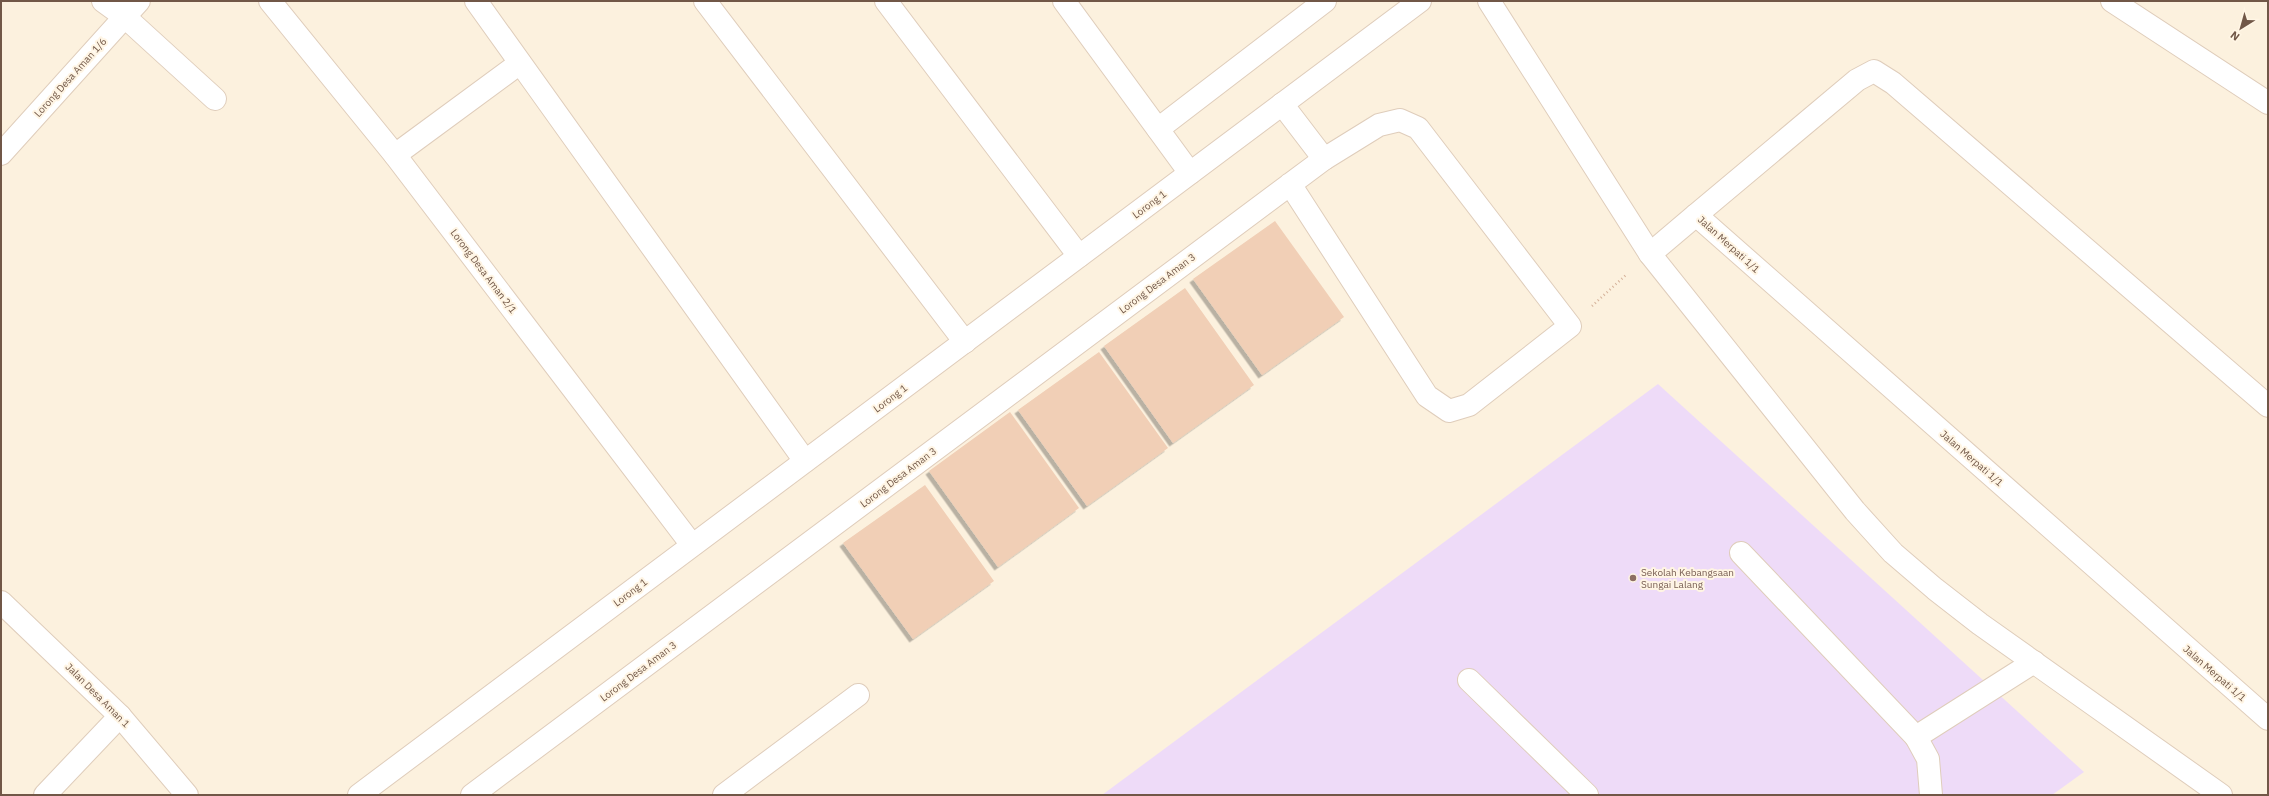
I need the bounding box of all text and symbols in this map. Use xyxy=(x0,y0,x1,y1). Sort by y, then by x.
north arrow xyxy=(2221,8,2261,48)
text: N xyxy=(2228,28,2242,44)
street label: Lorong Desa Aman 1/6 xyxy=(31,35,109,120)
street label: Lorong 1 xyxy=(1130,187,1169,221)
street label: Jalan Merpati 1/1 xyxy=(1695,213,1762,276)
street label: Lorong Desa Aman 2/1 xyxy=(448,227,520,316)
street label: Lorong Desa Aman 3 xyxy=(1117,250,1198,316)
street label: Lorong 1 xyxy=(871,381,910,415)
street label: Jalan Merpati 1/1 xyxy=(1938,428,2006,489)
street label: Lorong Desa Aman 3 xyxy=(858,444,939,510)
place label: Sekolah Kebangsaan Sungai Lalang xyxy=(1641,566,1734,591)
marker: Sekolah Kebangsaan Sungai Lalang xyxy=(1628,573,1638,583)
street label: Lorong 1 xyxy=(611,575,650,609)
street label: Lorong Desa Aman 3 xyxy=(598,638,679,704)
street label: Jalan Merpati 1/1 xyxy=(2181,643,2249,704)
street label: Jalan Desa Aman 1 xyxy=(63,660,133,730)

